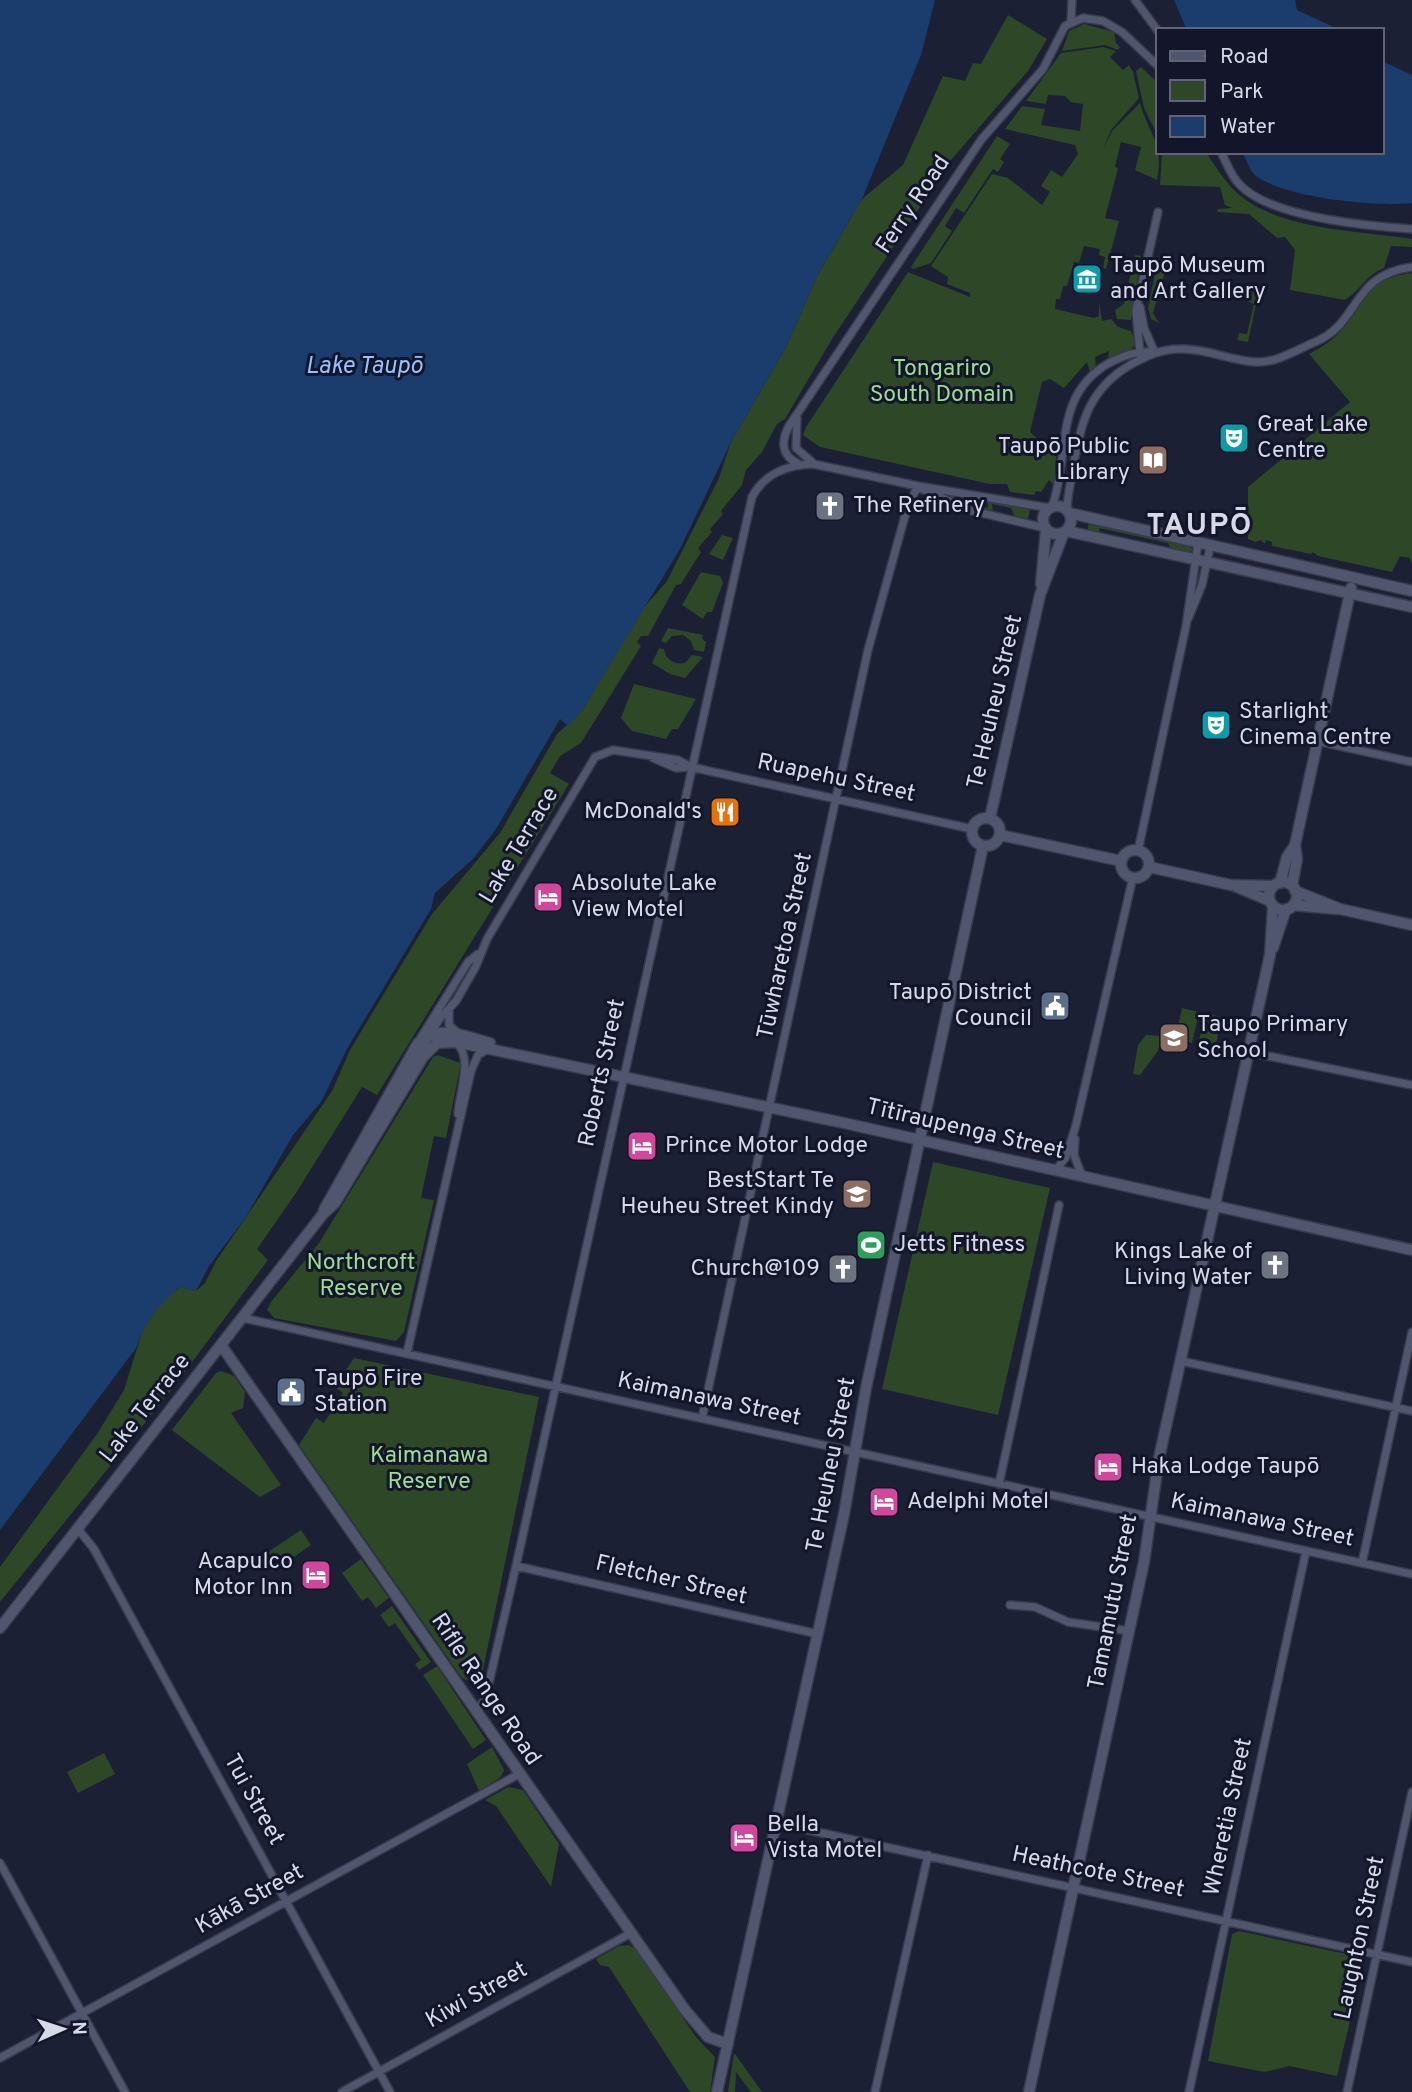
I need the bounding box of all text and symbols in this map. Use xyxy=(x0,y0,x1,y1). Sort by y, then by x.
legend xyxy=(1156,28,1384,154)
text: Road xyxy=(1220,44,1269,71)
text: Park xyxy=(1220,79,1263,106)
text: Water xyxy=(1220,114,1275,141)
street label: Ferry Road xyxy=(871,150,957,260)
place label: Taupō Museum and Art Gallery xyxy=(1110,252,1266,307)
museum icon: Taupō Museum and Art Gallery xyxy=(1070,262,1104,296)
water label: Lake Taupō xyxy=(305,352,423,382)
park label: Tongariro South Domain xyxy=(870,355,1014,410)
place label: Great Lake Centre xyxy=(1257,411,1368,466)
theatre icon: Great Lake Centre xyxy=(1217,421,1251,455)
place label: Taupō Public Library xyxy=(998,433,1130,488)
library icon: Taupō Public Library xyxy=(1136,443,1170,477)
church icon: The Refinery xyxy=(813,489,847,523)
place label: The Refinery xyxy=(853,492,985,521)
district label: TAUPŌ xyxy=(1146,506,1254,545)
street label: Te Heuheu Street xyxy=(962,612,1030,792)
place label: Starlight Cinema Centre xyxy=(1239,698,1391,753)
theatre icon: Starlight Cinema Centre xyxy=(1199,708,1233,742)
street label: Ruapehu Street xyxy=(754,748,918,810)
street label: Lake Terrace xyxy=(474,782,566,910)
restaurant icon: McDonald's xyxy=(708,795,742,829)
place label: McDonald's xyxy=(584,798,702,827)
street label: Tūwharetoa Street xyxy=(752,850,820,1042)
place label: Absolute Lake View Motel xyxy=(571,870,717,925)
hotel icon: Absolute Lake View Motel xyxy=(531,880,565,914)
place label: Taupō District Council xyxy=(889,979,1032,1034)
public building icon: Taupō District Council xyxy=(1038,989,1072,1023)
street label: Roberts Street xyxy=(573,996,633,1150)
place label: Taupo Primary School xyxy=(1197,1011,1348,1066)
school or university icon: Taupo Primary School xyxy=(1157,1021,1191,1055)
street label: Tītīraupenga Street xyxy=(863,1093,1067,1167)
hotel icon: Prince Motor Lodge xyxy=(625,1129,659,1163)
place label: Prince Motor Lodge xyxy=(665,1132,868,1161)
place label: BestStart Te Heuheu Street Kindy xyxy=(620,1167,834,1222)
school or university icon: BestStart Te Heuheu Street Kindy xyxy=(840,1177,874,1211)
sports icon: Jetts Fitness xyxy=(854,1228,888,1262)
place label: Jetts Fitness xyxy=(894,1231,1025,1260)
place label: Kings Lake of Living Water xyxy=(1114,1238,1252,1293)
church icon: Kings Lake of Living Water xyxy=(1258,1248,1292,1282)
park label: Northcroft Reserve xyxy=(307,1249,415,1304)
church icon: Church@109 xyxy=(826,1252,860,1286)
place label: Church@109 xyxy=(691,1255,820,1284)
street label: Lake Terrace xyxy=(94,1348,198,1470)
place label: Taupō Fire Station xyxy=(314,1365,422,1420)
street label: Kaimanawa Street xyxy=(615,1366,803,1434)
public building icon: Taupō Fire Station xyxy=(274,1375,308,1409)
street label: Te Heuheu Street xyxy=(801,1375,863,1555)
park label: Kaimanawa Reserve xyxy=(370,1442,488,1497)
hotel icon: Haka Lodge Taupō xyxy=(1091,1450,1125,1484)
place label: Haka Lodge Taupō xyxy=(1131,1453,1320,1482)
hotel icon: Adelphi Motel xyxy=(867,1485,901,1519)
street label: Kaimanawa Street xyxy=(1168,1487,1356,1555)
place label: Adelphi Motel xyxy=(907,1488,1049,1517)
street label: Tamamutu Street xyxy=(1083,1512,1145,1692)
place label: Acapulco Motor Inn xyxy=(194,1548,293,1603)
street label: Fletcher Street xyxy=(592,1549,750,1613)
hotel icon: Acapulco Motor Inn xyxy=(299,1558,333,1592)
street label: Rifle Range Road xyxy=(423,1608,547,1772)
street label: Wheretia Street xyxy=(1198,1735,1260,1899)
street label: Tui Street xyxy=(216,1749,290,1851)
place label: Bella Vista Motel xyxy=(767,1811,882,1866)
hotel icon: Bella Vista Motel xyxy=(727,1821,761,1855)
street label: Heathcote Street xyxy=(1009,1841,1187,1905)
street label: Laughton Street xyxy=(1330,1854,1392,2022)
street label: Kākā Street xyxy=(191,1858,309,1942)
street label: Kiwi Street xyxy=(421,1956,533,2036)
north arrow xyxy=(28,1994,98,2064)
text: N xyxy=(66,2021,90,2036)

